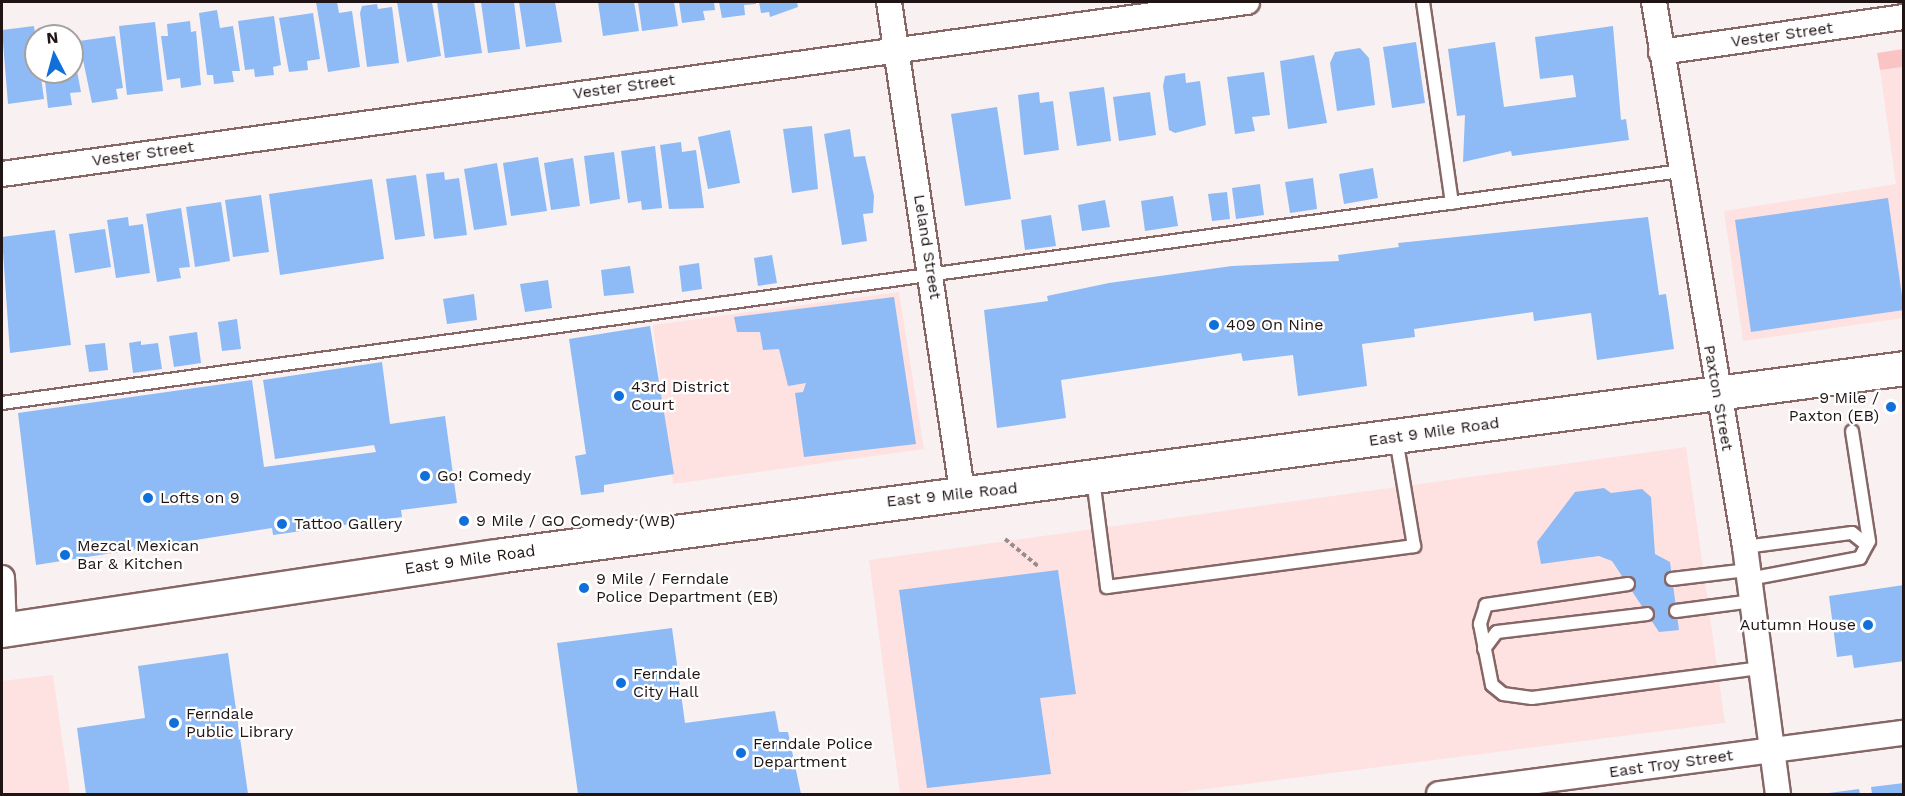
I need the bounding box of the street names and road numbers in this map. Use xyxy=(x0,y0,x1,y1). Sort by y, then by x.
street label: Vester Street xyxy=(1729,18,1835,52)
street label: Vester Street xyxy=(571,70,677,104)
street label: Vester Street xyxy=(90,137,196,171)
street label: Leland Street xyxy=(909,193,945,301)
street label: Paxton Street xyxy=(1699,344,1737,452)
street label: East 9 Mile Road xyxy=(1367,413,1501,451)
street label: East 9 Mile Road xyxy=(885,479,1019,511)
street label: East 9 Mile Road xyxy=(403,541,537,579)
street label: East Troy Street xyxy=(1607,746,1735,782)

